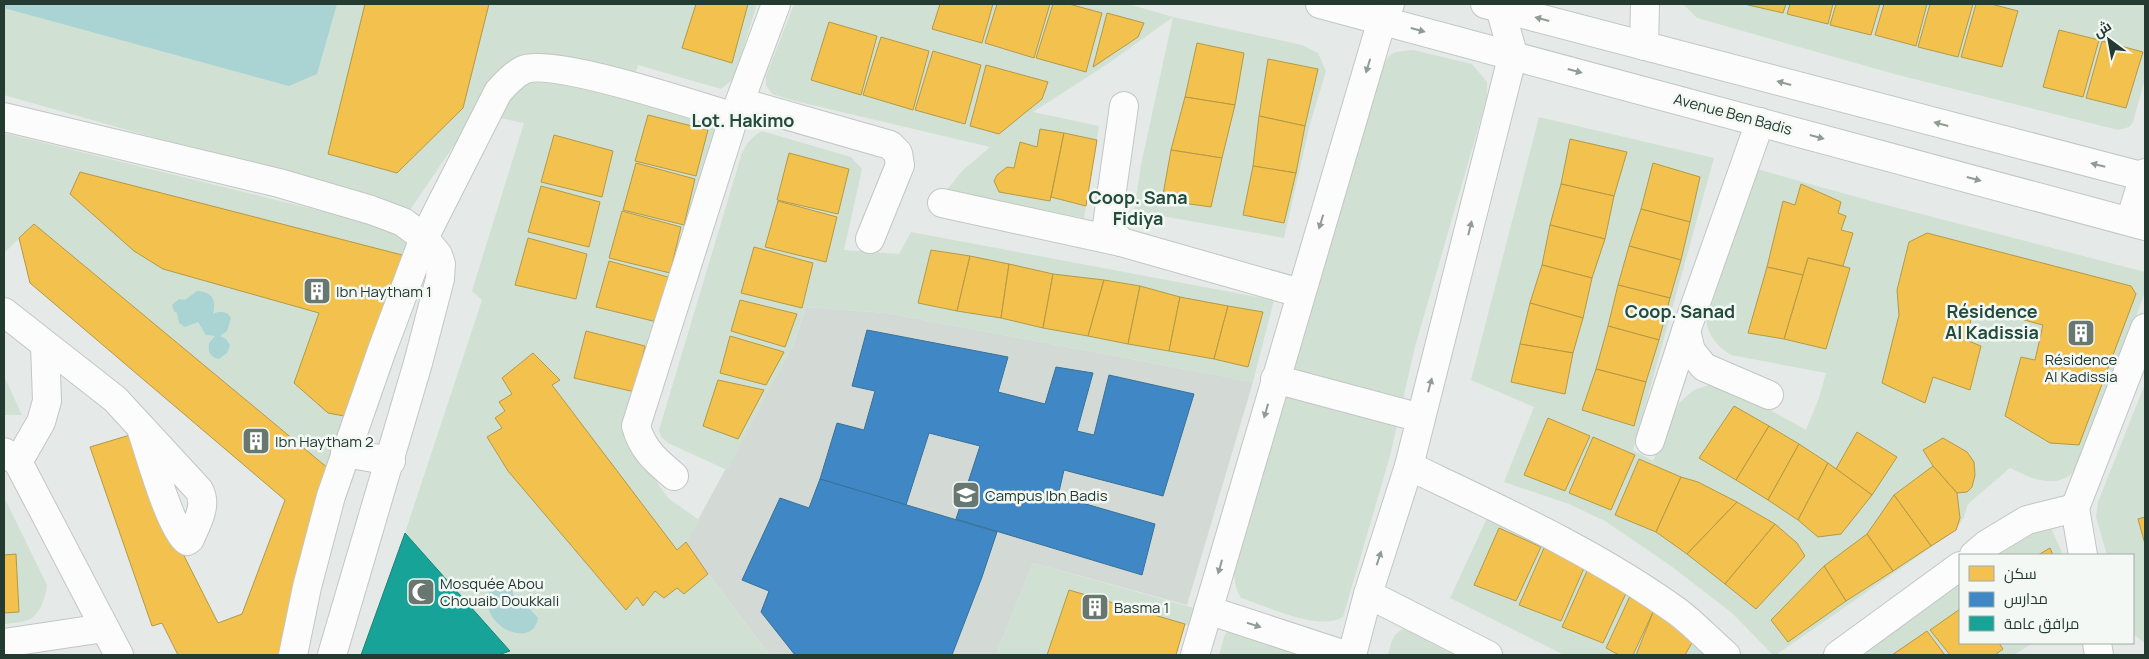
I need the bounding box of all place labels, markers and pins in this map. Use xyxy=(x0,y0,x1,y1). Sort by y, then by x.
building icon: Ibn Haytham 1 xyxy=(302,276,332,306)
place label: Ibn Haytham 1 xyxy=(336,281,432,302)
building icon: Résidence Al Kadissia xyxy=(2066,318,2096,348)
place label: Résidence Al Kadissia xyxy=(2044,349,2118,387)
building icon: Ibn Haytham 2 xyxy=(241,426,271,456)
place label: Ibn Haytham 2 xyxy=(275,431,373,452)
school or university icon: Campus Ibn Badis xyxy=(951,480,981,510)
place label: Campus Ibn Badis xyxy=(985,485,1108,506)
place label: Mosquée Abou Chouaib Doukkali xyxy=(440,573,559,611)
mosque icon: Mosquée Abou Chouaib Doukkali xyxy=(406,577,436,607)
building icon: Basma 1 xyxy=(1080,592,1110,622)
place label: Basma 1 xyxy=(1114,597,1169,618)

